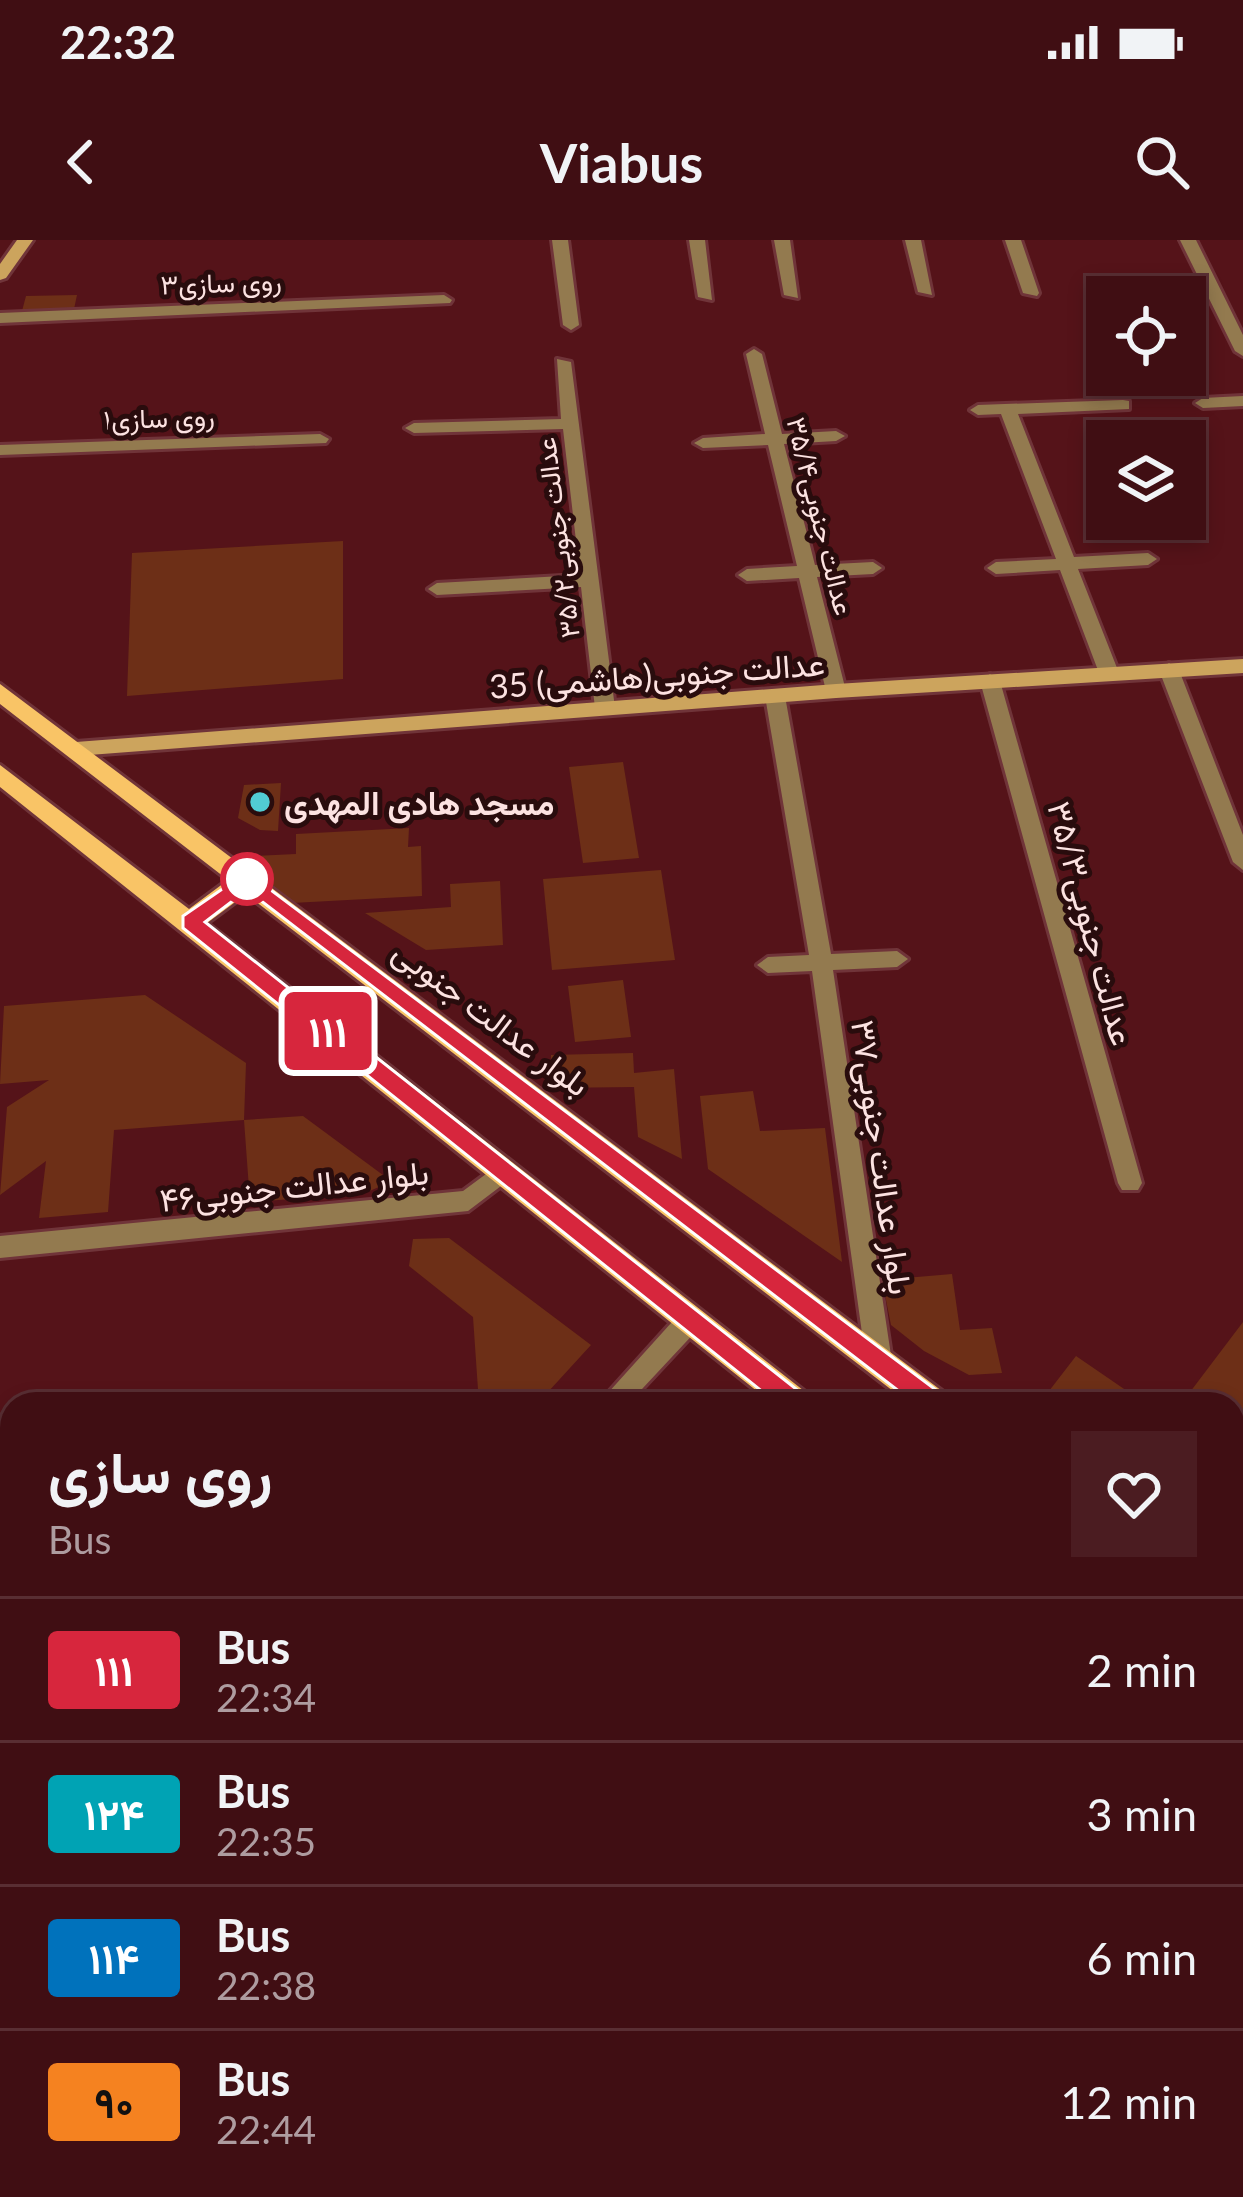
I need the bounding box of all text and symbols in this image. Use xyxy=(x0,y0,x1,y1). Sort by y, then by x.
text: 22:32 xyxy=(60,15,176,69)
icon: back xyxy=(48,129,114,195)
icon: search xyxy=(1129,129,1195,195)
text: Viabus xyxy=(540,130,703,195)
street label: روی سازی۳ xyxy=(160,263,282,303)
map controls xyxy=(1086,276,1206,540)
button: locate xyxy=(1086,276,1206,396)
street label: روی سازی۱ xyxy=(103,399,215,437)
street label: عدالت جنوبی۳۵/۴ xyxy=(778,414,862,619)
button: layers xyxy=(1086,420,1206,540)
street label: عدالت جنوبی۳۵/۲ xyxy=(528,436,588,640)
street label: 35 عدالت جنوبی(هاشمی) xyxy=(488,642,826,708)
place label: مسجد هادی المهدی xyxy=(284,782,554,824)
marker: مسجد هادی المهدی xyxy=(247,789,273,815)
street label: عدالت جنوبی۳۵/۳ xyxy=(1038,797,1144,1050)
unlabelled marker xyxy=(222,854,272,904)
street label: بلوار عدالت جنوبی xyxy=(385,930,598,1105)
line badge: ۱۱۱ xyxy=(259,992,397,1070)
text: ۱۱۱ xyxy=(309,1006,347,1056)
street label: بلوار عدالت جنوبی۳۷ xyxy=(842,1017,922,1297)
street label: بلوار عدالت جنوبی۴۶ xyxy=(157,1151,431,1221)
button: heart xyxy=(1071,1431,1197,1557)
text: روی سازی xyxy=(48,1437,272,1505)
text: Bus xyxy=(48,1516,111,1562)
text: Bus xyxy=(216,1620,290,1674)
text: 2 min xyxy=(1086,1643,1197,1697)
text: ۱۱۱ xyxy=(95,1645,133,1695)
text: 22:34 xyxy=(216,1674,316,1720)
text: Bus xyxy=(216,1764,290,1818)
text: 3 min xyxy=(1086,1787,1197,1841)
text: ۱۲۴ xyxy=(84,1789,144,1839)
text: 22:35 xyxy=(216,1818,316,1864)
text: Bus xyxy=(216,1908,290,1962)
text: 6 min xyxy=(1086,1931,1197,1985)
text: ۱۱۴ xyxy=(89,1933,139,1983)
text: 22:38 xyxy=(216,1962,316,2008)
text: Bus xyxy=(216,2052,290,2106)
text: 12 min xyxy=(1060,2075,1197,2129)
text: ۹۰ xyxy=(94,2077,134,2127)
text: 22:44 xyxy=(216,2106,316,2152)

